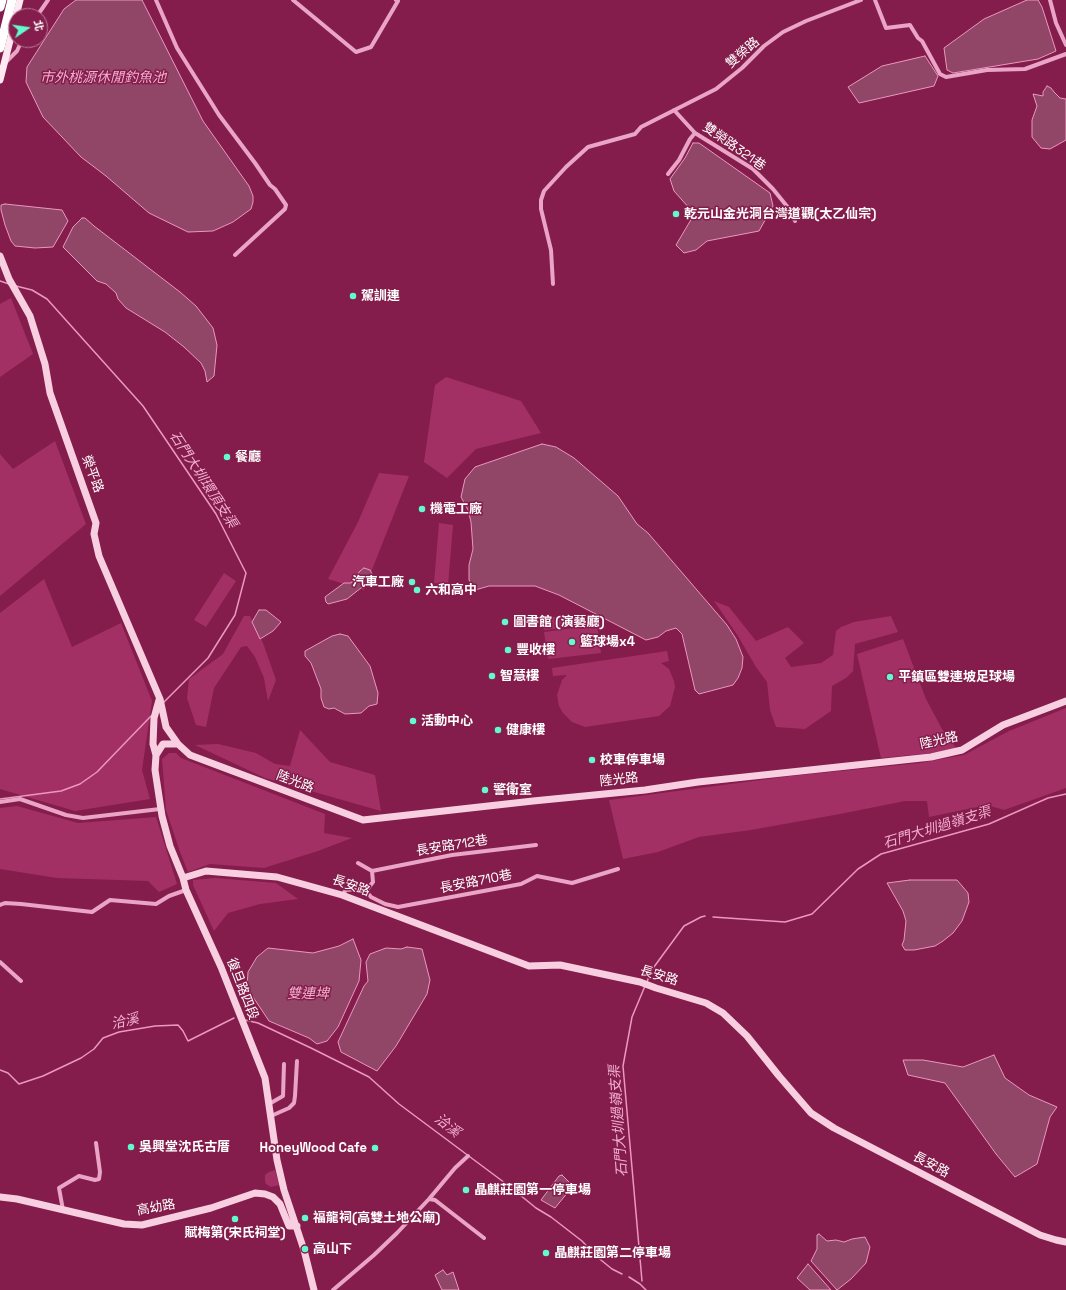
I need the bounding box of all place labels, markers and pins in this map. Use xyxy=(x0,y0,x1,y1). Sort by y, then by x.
place label: 乾元山金光洞台灣道觀(太乙仙宗) xyxy=(684,206,876,222)
marker: 乾元山金光洞台灣道觀(太乙仙宗) xyxy=(671,209,681,219)
place label: 駕訓連 xyxy=(361,288,400,304)
marker: 駕訓連 xyxy=(348,291,358,301)
place label: 餐廳 xyxy=(235,449,261,465)
marker: 餐廳 xyxy=(222,452,232,462)
place label: 機電工廠 xyxy=(430,501,482,517)
marker: 機電工廠 xyxy=(417,504,427,514)
place label: 汽車工廠 xyxy=(352,574,404,590)
marker: 汽車工廠 xyxy=(407,577,417,587)
place label: 六和高中 xyxy=(425,582,477,598)
marker: 六和高中 xyxy=(412,585,422,595)
place label: 圖書館 (演藝廳) xyxy=(513,614,605,630)
marker: 圖書館 (演藝廳) xyxy=(500,617,510,627)
place label: 籃球場x4 xyxy=(580,634,635,650)
marker: 籃球場x4 xyxy=(567,637,577,647)
place label: 豐收樓 xyxy=(516,642,555,658)
marker: 豐收樓 xyxy=(503,645,513,655)
place label: 智慧樓 xyxy=(500,668,539,684)
place label: 平鎮區雙連坡足球場 xyxy=(898,669,1015,685)
marker: 智慧樓 xyxy=(487,671,497,681)
marker: 平鎮區雙連坡足球場 xyxy=(885,672,895,682)
place label: 活動中心 xyxy=(421,713,473,729)
marker: 活動中心 xyxy=(408,716,418,726)
place label: 健康樓 xyxy=(506,722,545,738)
marker: 健康樓 xyxy=(493,725,503,735)
place label: 校車停車場 xyxy=(600,752,665,768)
marker: 校車停車場 xyxy=(587,755,597,765)
place label: 警衛室 xyxy=(493,782,532,798)
marker: 警衛室 xyxy=(480,785,490,795)
place label: 吳興堂沈氏古厝 xyxy=(139,1139,230,1155)
place label: HoneyWood Cafe xyxy=(260,1140,367,1156)
marker: 吳興堂沈氏古厝 xyxy=(126,1142,136,1152)
marker: HoneyWood Cafe xyxy=(370,1143,380,1153)
place label: 晶麒莊園第一停車場 xyxy=(474,1182,591,1198)
marker: 晶麒莊園第一停車場 xyxy=(461,1185,471,1195)
place label: 福龍祠(高雙土地公廟) xyxy=(313,1210,440,1226)
marker: 福龍祠(高雙土地公廟) xyxy=(300,1213,310,1223)
marker: 賦梅第(宋氏祠堂) xyxy=(230,1214,240,1224)
place label: 賦梅第(宋氏祠堂) xyxy=(184,1225,286,1241)
place label: 高山下 xyxy=(313,1241,352,1257)
marker: 高山下 xyxy=(300,1244,310,1254)
place label: 晶麒莊園第二停車場 xyxy=(554,1245,671,1261)
marker: 晶麒莊園第二停車場 xyxy=(541,1248,551,1258)

